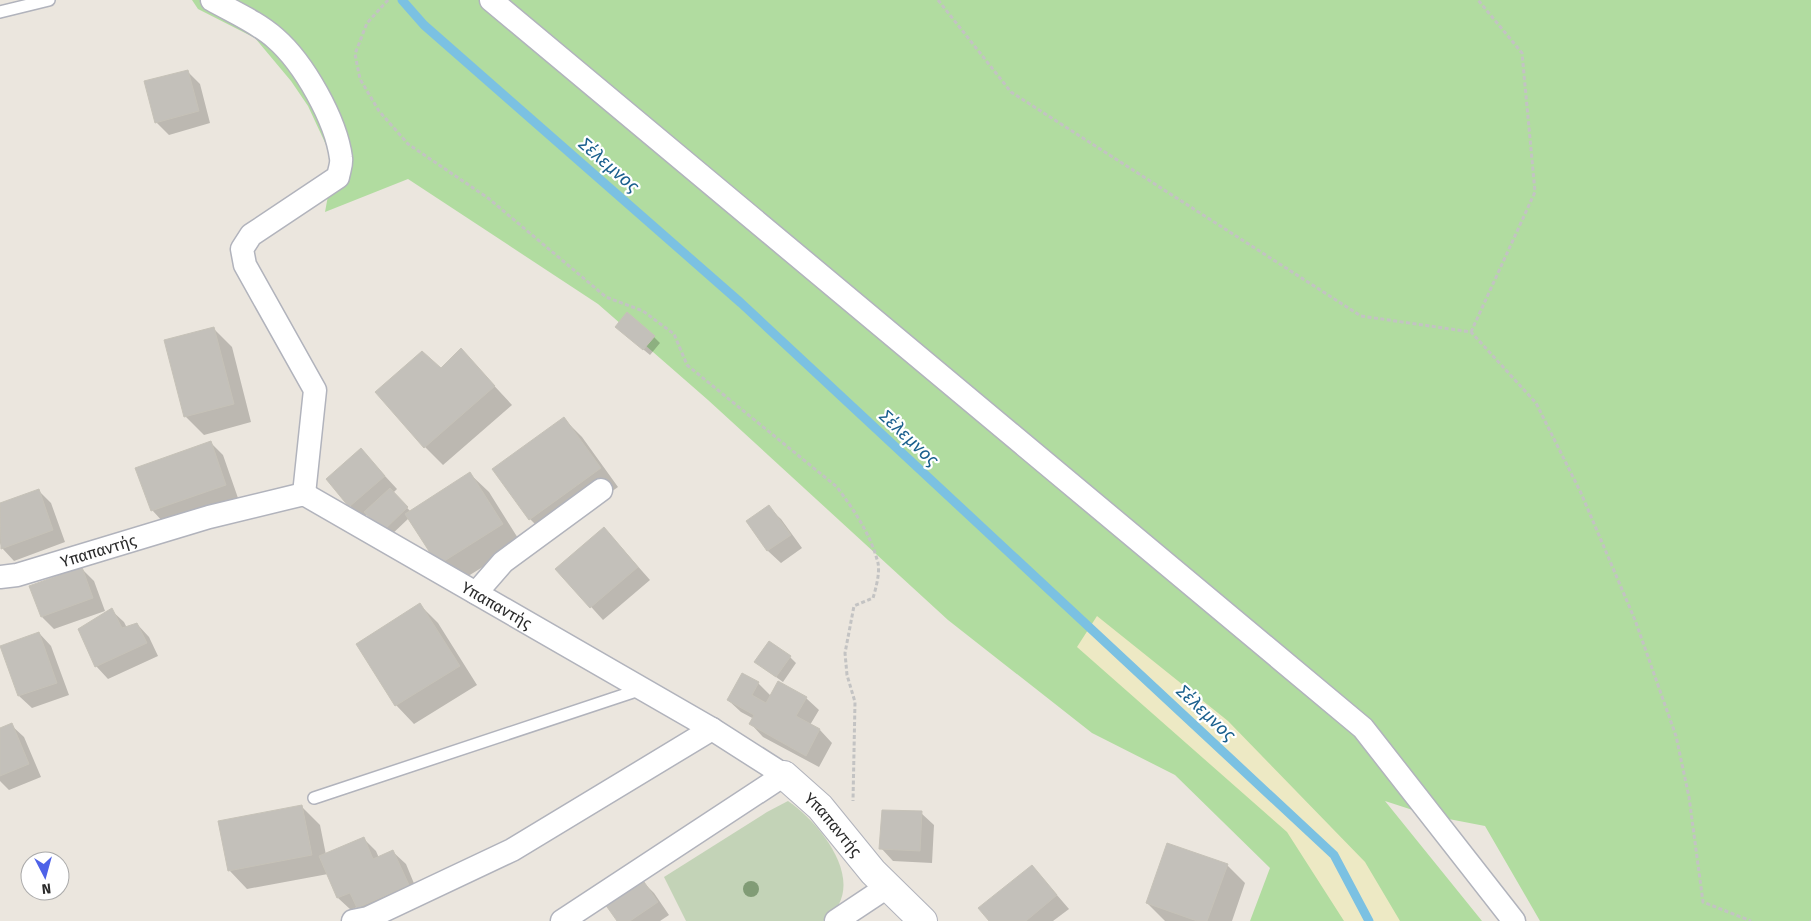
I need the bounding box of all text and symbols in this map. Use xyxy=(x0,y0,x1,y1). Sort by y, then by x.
water label: Σέλεμνος xyxy=(574,133,644,198)
water label: Σέλεμνος xyxy=(875,405,944,471)
street label: Υπαπαντής xyxy=(58,530,139,571)
street label: Υπαπαντής xyxy=(458,577,536,633)
water label: Σέλεμνος xyxy=(1172,680,1241,746)
street label: Υπαπαντής xyxy=(801,788,866,861)
north arrow xyxy=(20,851,70,901)
text: N xyxy=(41,879,52,897)

